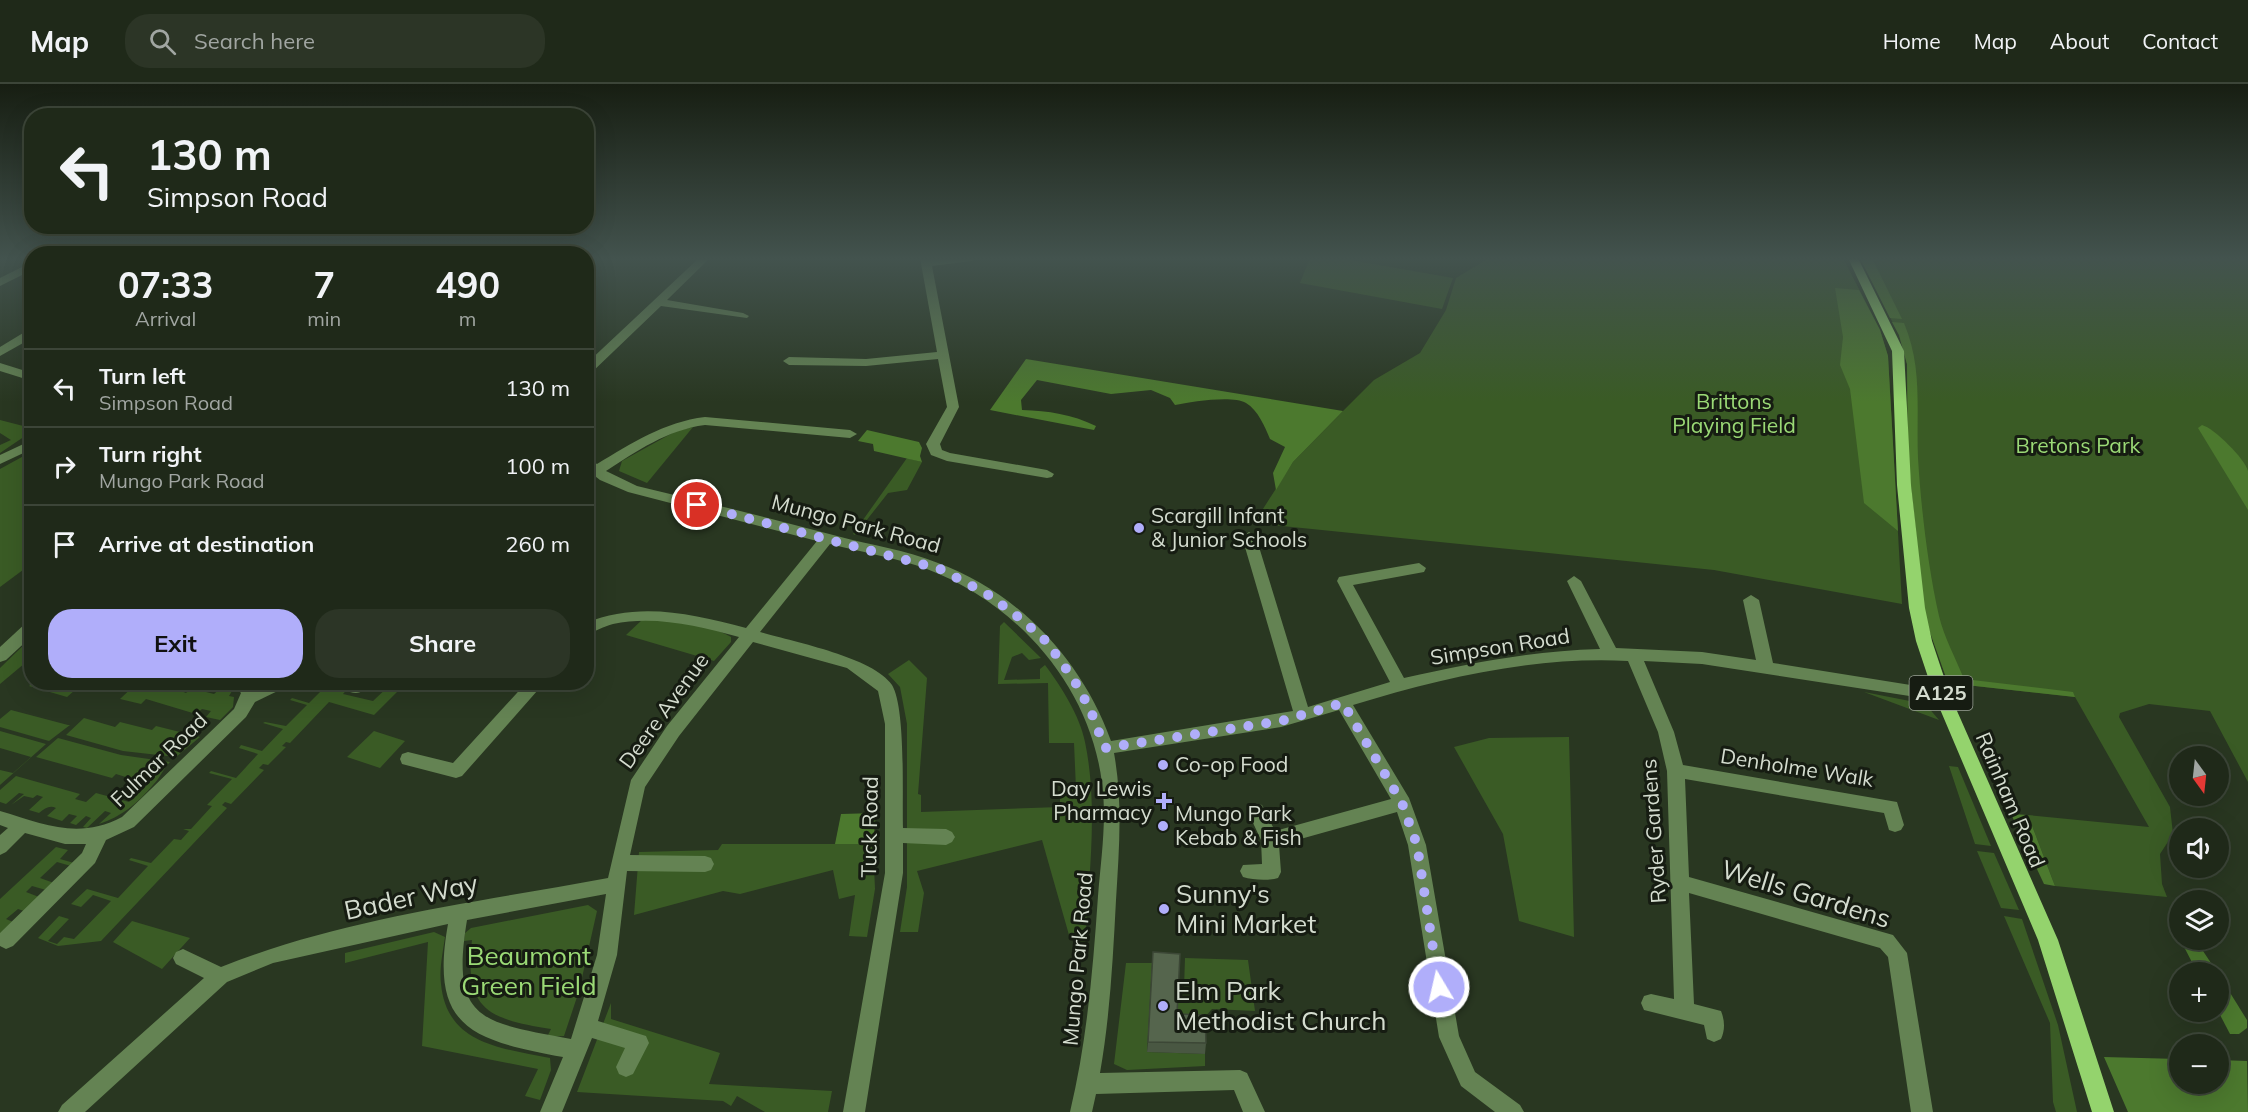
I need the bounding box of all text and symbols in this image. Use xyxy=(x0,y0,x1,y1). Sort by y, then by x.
search box xyxy=(125,14,545,68)
text: Map xyxy=(30,24,89,59)
icon: search xyxy=(146,25,179,58)
text: Search here xyxy=(194,27,315,55)
text: Home xyxy=(1883,28,1941,54)
text: Map xyxy=(1974,28,2017,54)
text: About xyxy=(2050,28,2109,54)
text: Contact xyxy=(2142,28,2218,54)
text: 130 m xyxy=(147,128,272,181)
icon: left xyxy=(48,132,126,210)
text: Simpson Road xyxy=(147,180,328,214)
text: 07:33 xyxy=(118,262,213,307)
text: 7 xyxy=(313,262,335,307)
text: 490 xyxy=(435,262,500,307)
text: Arrival xyxy=(135,306,196,331)
text: min xyxy=(307,306,341,331)
text: m xyxy=(459,306,476,331)
text: Turn left xyxy=(99,362,186,390)
icon: left xyxy=(48,372,81,405)
text: 130 m xyxy=(505,374,570,402)
park label: Brittons Playing Field xyxy=(1672,388,1796,438)
text: Simpson Road xyxy=(99,390,233,415)
park label: Bretons Park xyxy=(2016,432,2141,458)
text: Turn right xyxy=(99,440,202,468)
icon: right xyxy=(48,450,81,483)
text: 100 m xyxy=(505,452,570,480)
text: Mungo Park Road xyxy=(99,468,264,493)
pin xyxy=(671,479,722,530)
icon: arrive xyxy=(680,488,713,521)
street label: Mungo Park Road xyxy=(769,488,944,558)
place label: Scargill Infant & Junior Schools xyxy=(1151,502,1307,552)
marker: Scargill Infant & Junior Schools xyxy=(1132,521,1146,535)
icon: arrive xyxy=(48,528,81,561)
text: Arrive at destination xyxy=(99,530,314,558)
text: 260 m xyxy=(505,530,570,558)
button: Exit xyxy=(48,609,303,678)
button: Share xyxy=(315,609,570,678)
street label: Simpson Road xyxy=(1428,622,1571,670)
street label: Deere Avenue xyxy=(613,648,714,773)
road number: A125 xyxy=(1910,676,1972,710)
street label: Fulmar Road xyxy=(105,707,212,812)
street label: Rainham Road xyxy=(1971,728,2051,871)
street label: Denholme Walk xyxy=(1719,742,1876,792)
north arrow xyxy=(2169,746,2229,806)
map controls xyxy=(2169,746,2229,1094)
place label: Co-op Food xyxy=(1175,751,1288,777)
marker: Co-op Food xyxy=(1156,758,1170,772)
street label: Ryder Gardens xyxy=(1635,758,1671,904)
place label: Day Lewis Pharmacy xyxy=(1051,775,1152,825)
street label: Tuck Road xyxy=(855,776,883,878)
marker: Day Lewis Pharmacy xyxy=(1157,794,1171,808)
place label: Mungo Park Kebab & Fish xyxy=(1175,800,1302,850)
button: sound xyxy=(2169,818,2229,878)
marker: Mungo Park Kebab & Fish xyxy=(1156,819,1170,833)
street label: Wells Gardens xyxy=(1717,852,1895,935)
street label: Bader Way xyxy=(341,866,481,927)
street label: Mungo Park Road xyxy=(1056,871,1098,1047)
place label: Sunny's Mini Market xyxy=(1176,877,1316,940)
button: layers xyxy=(2169,890,2229,950)
marker: Sunny's Mini Market xyxy=(1157,902,1171,916)
park label: Beaumont Green Field xyxy=(461,939,597,1002)
position arrow xyxy=(1407,955,1471,1019)
button: + xyxy=(2169,962,2229,1022)
place label: Elm Park Methodist Church xyxy=(1175,974,1386,1037)
marker: Elm Park Methodist Church xyxy=(1156,999,1170,1013)
button: − xyxy=(2169,1034,2229,1094)

